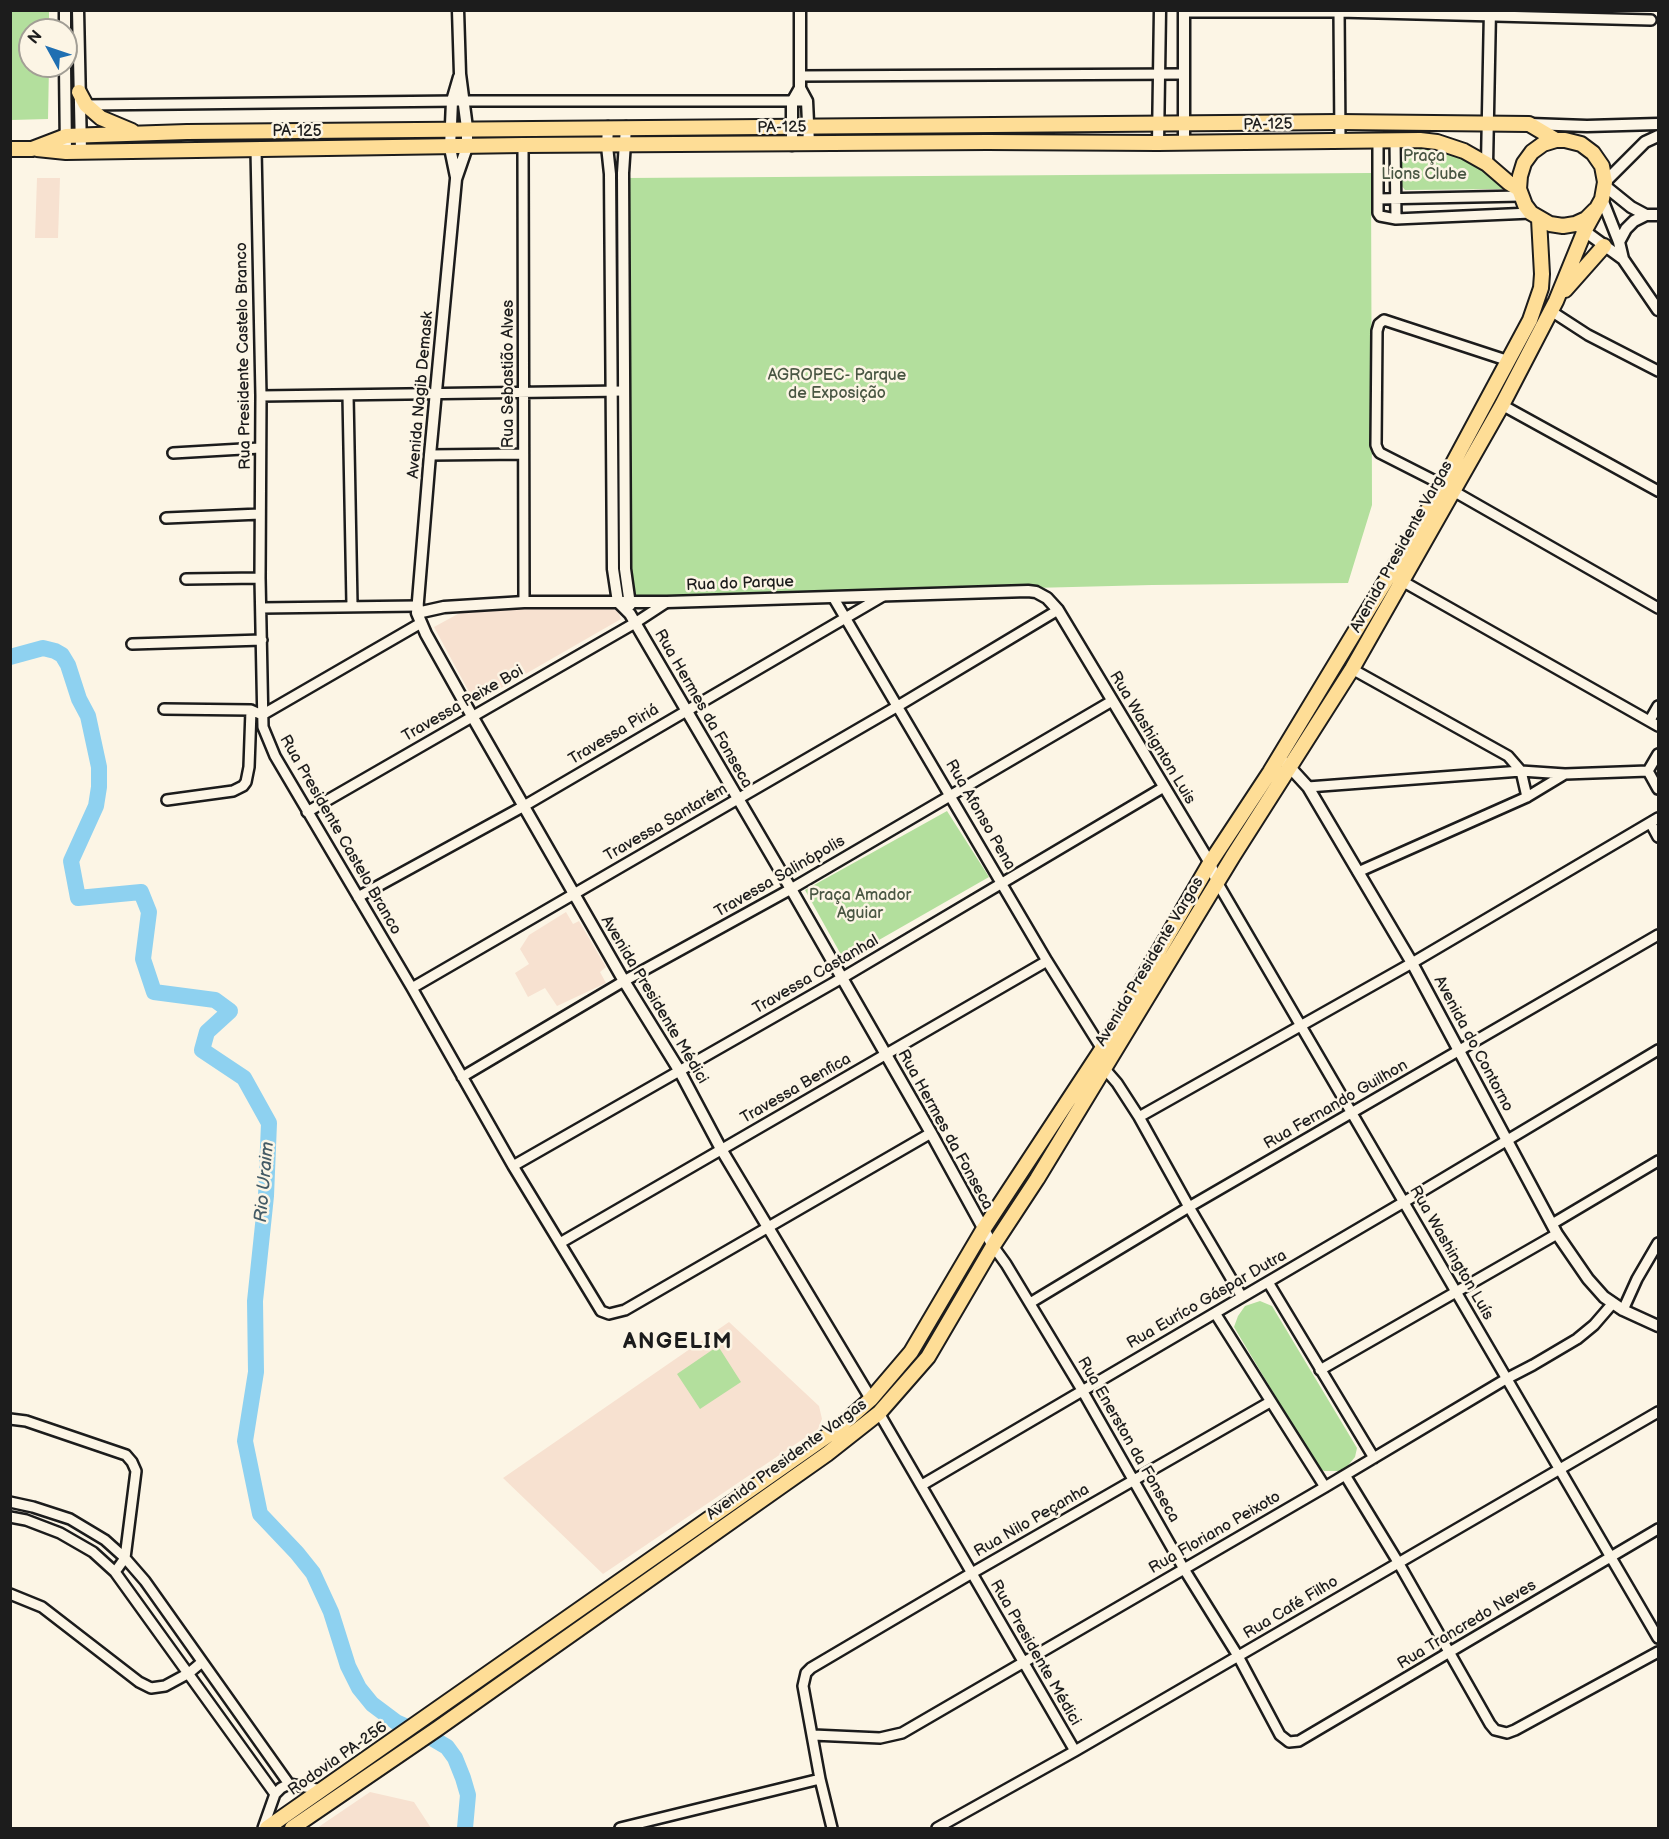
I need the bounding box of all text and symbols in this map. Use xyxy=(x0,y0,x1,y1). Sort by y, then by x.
north arrow xyxy=(18,18,78,78)
text: N xyxy=(24,27,47,48)
street label: PA-125 xyxy=(1243,115,1293,135)
street label: PA-125 xyxy=(757,118,807,138)
street label: PA-125 xyxy=(272,122,322,142)
park label: Praça Lions Clube xyxy=(1381,147,1467,185)
street label: Rua Presidente Castelo Branco xyxy=(232,242,256,470)
street label: Rua Sebastião Alves xyxy=(499,300,519,448)
street label: Avenida Nagib Demask xyxy=(404,310,438,480)
park label: AGROPEC- Parque de Exposição xyxy=(768,366,906,404)
street label: Avenida Presidente Vargas xyxy=(1347,458,1457,636)
street label: Rua do Parque xyxy=(686,573,794,595)
street label: Rua Hermes da Fonseca xyxy=(650,626,756,792)
street label: Travessa Peixe Boi xyxy=(399,661,527,747)
street label: Rua Washignton Luis xyxy=(1105,668,1199,808)
street label: Travessa Piriá xyxy=(565,701,663,769)
street label: Rua Presidente Castelo Branco xyxy=(275,732,405,938)
street label: Rua Afonso Pena xyxy=(941,756,1019,874)
street label: Travessa Santarém xyxy=(601,780,731,866)
street label: Travessa Salinópolis xyxy=(711,832,849,922)
street label: Avenida Presidente Vargas xyxy=(1092,874,1208,1050)
park label: Praça Amador Aguiar xyxy=(809,886,911,924)
street label: Avenida Presidente Médici xyxy=(596,912,712,1088)
street label: Travessa Castanhal xyxy=(750,931,882,1019)
street label: Avenida do Contorno xyxy=(1429,973,1517,1115)
street label: Rua Hermes da Fonseca xyxy=(893,1047,997,1213)
street label: Travessa Benfica xyxy=(737,1050,855,1128)
street label: Rua Fernando Guilhon xyxy=(1261,1056,1411,1154)
water label: Rio Uraim xyxy=(251,1141,279,1223)
street label: Rua Washington Luís xyxy=(1405,1182,1497,1324)
street label: Rua Euríco Gáspar Dutra xyxy=(1124,1246,1290,1354)
district label: ANGELIM xyxy=(623,1329,733,1355)
street label: Rua Enerston da Fonseca xyxy=(1073,1354,1183,1526)
street label: Avenida Presidente Vargas xyxy=(703,1395,871,1525)
street label: Rua Nilo Peçanha xyxy=(971,1480,1093,1562)
street label: Rua Floriano Peixoto xyxy=(1146,1487,1284,1579)
street label: Rua Café Filho xyxy=(1240,1572,1342,1644)
street label: Rua Trancredo Neves xyxy=(1394,1576,1540,1674)
street label: Rua Presidente Médici xyxy=(985,1577,1085,1729)
street label: Rodovia PA-256 xyxy=(285,1718,391,1800)

